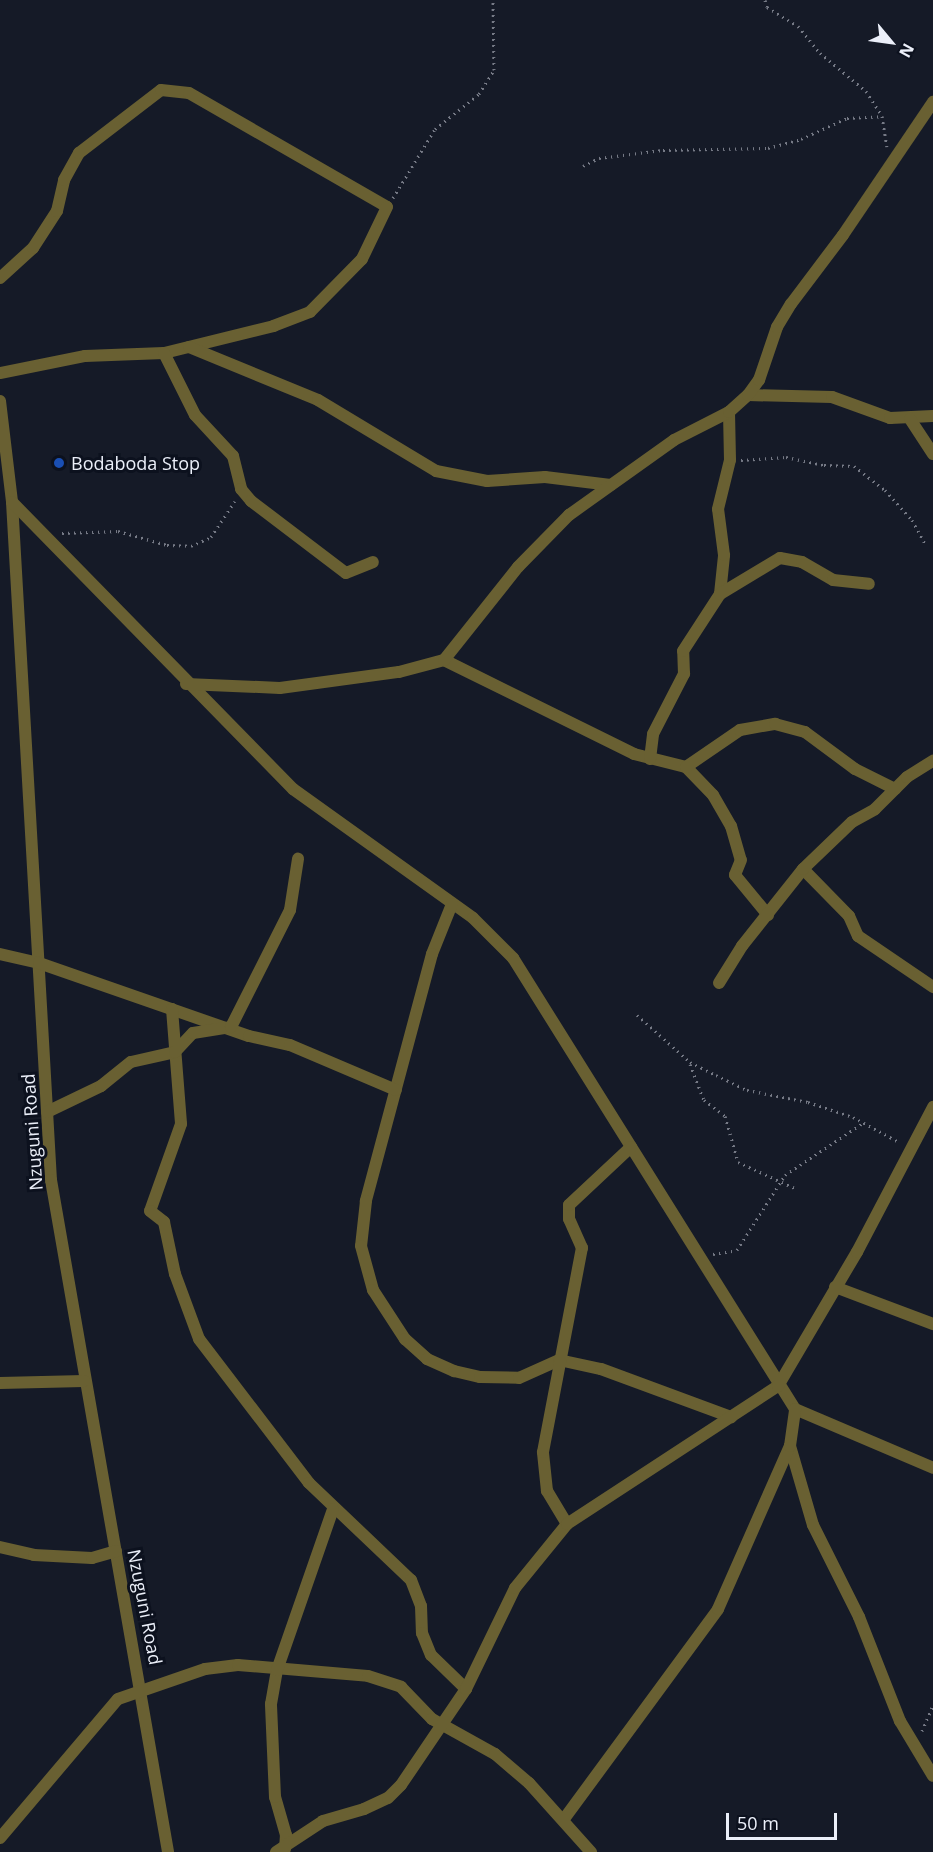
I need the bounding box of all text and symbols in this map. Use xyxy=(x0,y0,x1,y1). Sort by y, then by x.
north arrow xyxy=(861,12,921,72)
text: N xyxy=(894,40,920,62)
place label: Bodaboda Stop xyxy=(71,452,200,474)
marker: Bodaboda Stop xyxy=(52,456,66,470)
street label: Nzuguni Road xyxy=(17,1073,47,1191)
street label: Nzuguni Road xyxy=(123,1547,167,1667)
scale bar xyxy=(729,1801,840,1839)
text: 50 m xyxy=(737,1811,779,1835)

